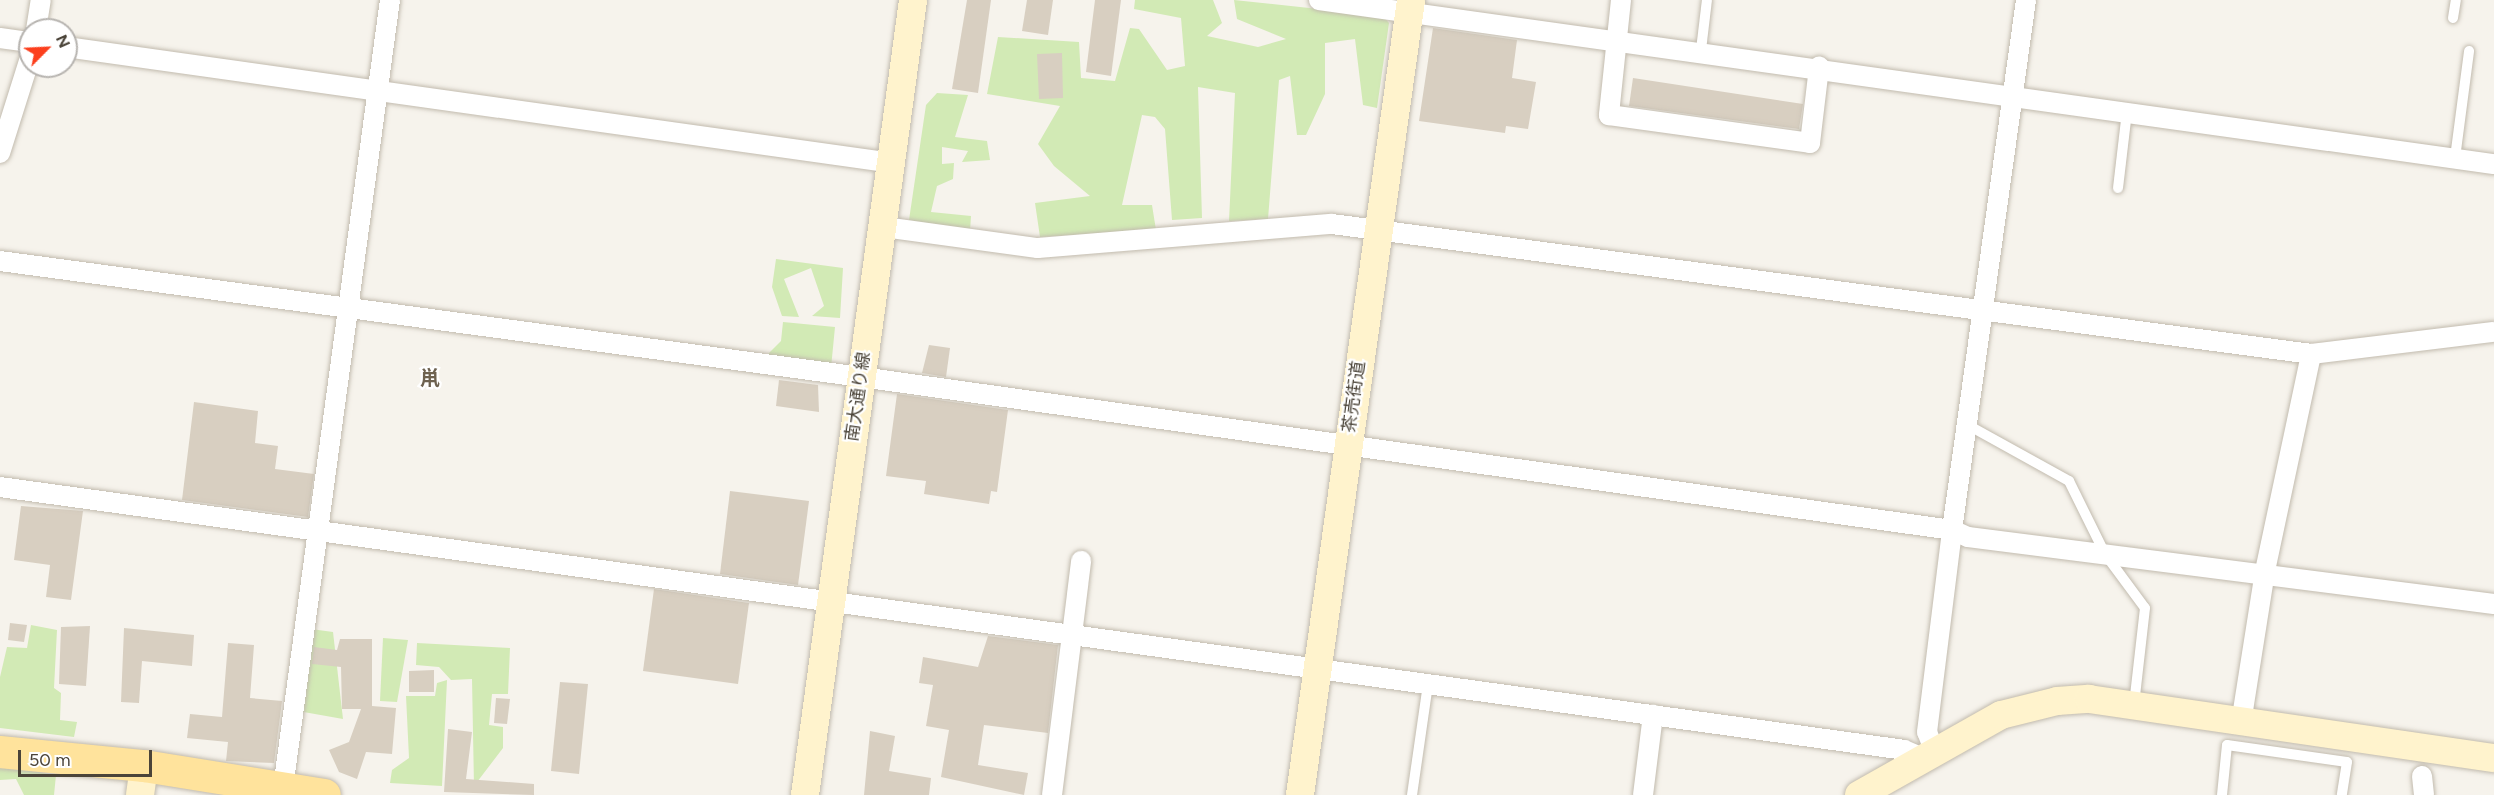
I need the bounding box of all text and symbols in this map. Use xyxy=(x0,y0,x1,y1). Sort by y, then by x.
north arrow xyxy=(18,18,78,78)
text: N xyxy=(52,32,74,51)
street label: 南大通り線 xyxy=(841,351,875,443)
street label: 茶売街道 xyxy=(1338,360,1370,434)
district label: 鼡 xyxy=(420,366,440,390)
scale bar xyxy=(21,738,154,776)
text: 50 m xyxy=(29,749,71,771)

